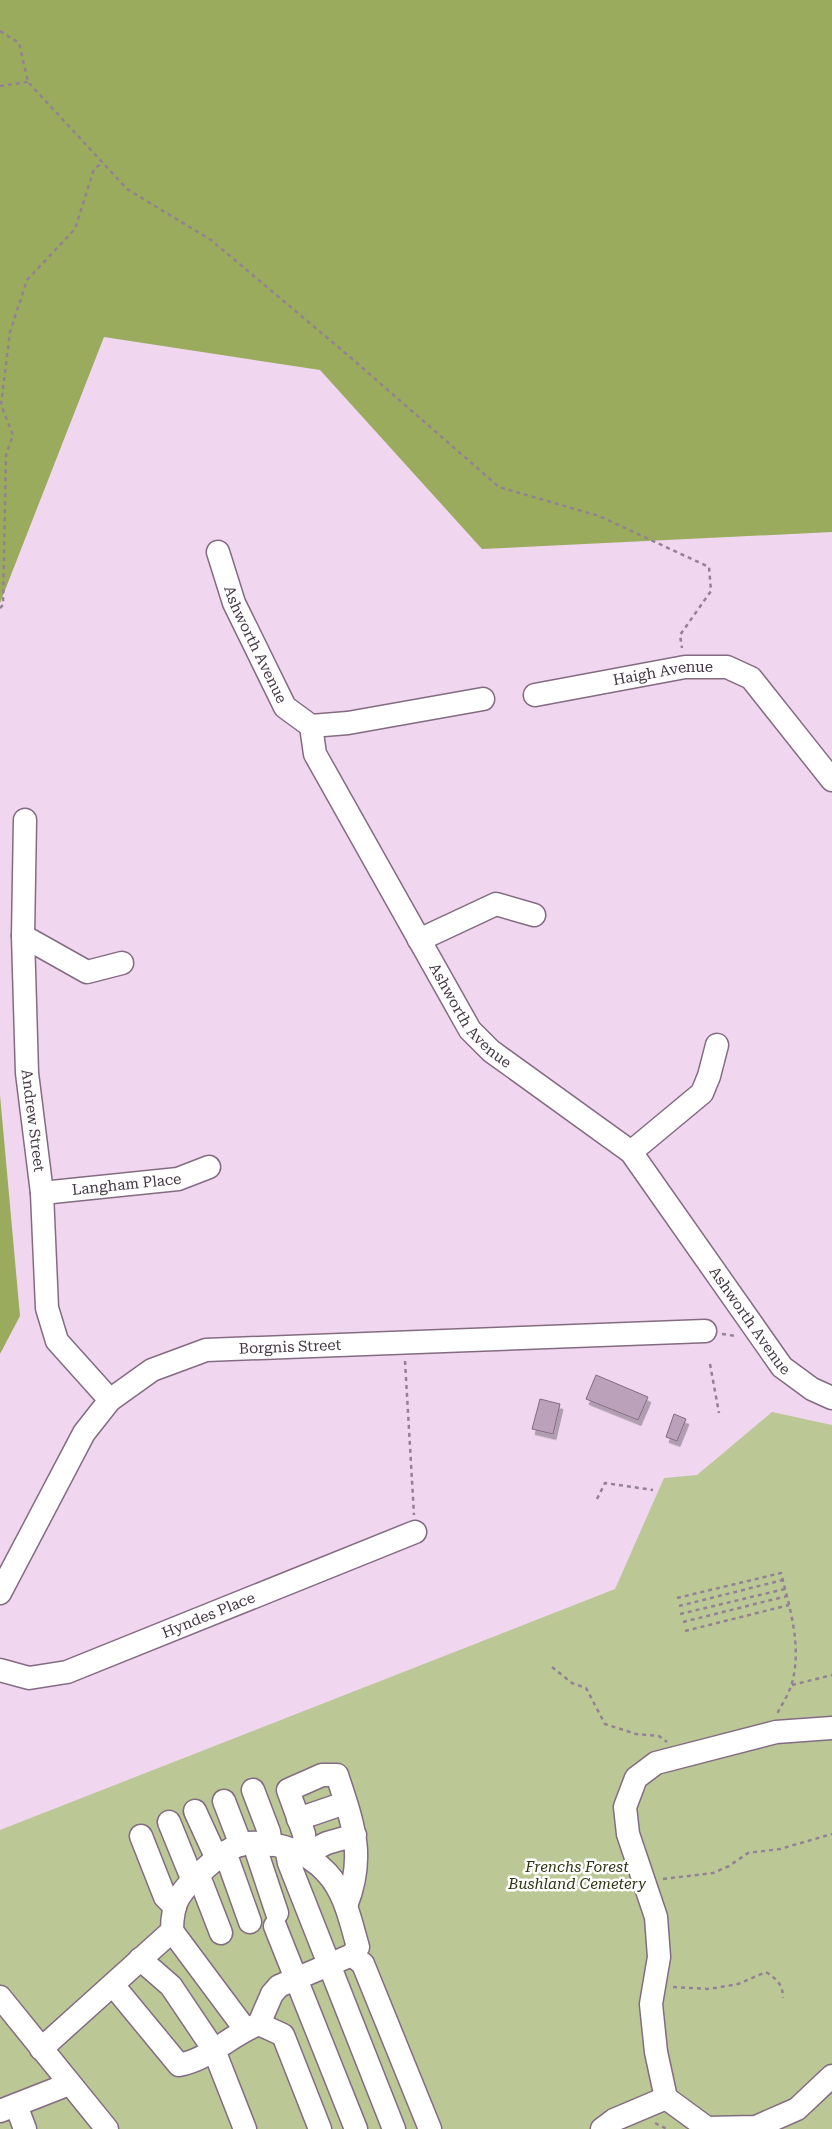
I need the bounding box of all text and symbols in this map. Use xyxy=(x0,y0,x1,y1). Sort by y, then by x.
street label: Ashworth Avenue xyxy=(220,584,291,706)
street label: Haigh Avenue xyxy=(611,658,713,689)
street label: Ashworth Avenue xyxy=(425,960,515,1072)
street label: Andrew Street xyxy=(18,1068,48,1173)
street label: Langham Place xyxy=(71,1170,182,1199)
street label: Ashworth Avenue xyxy=(705,1263,793,1379)
street label: Borgnis Street xyxy=(239,1336,342,1358)
street label: Hyndes Place xyxy=(159,1588,258,1642)
park label: Frenchs Forest Bushland Cemetery xyxy=(507,1858,646,1893)

